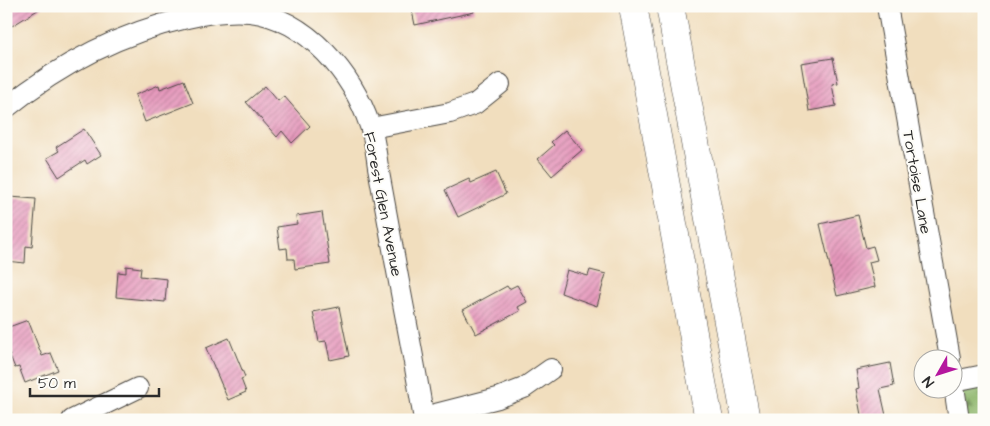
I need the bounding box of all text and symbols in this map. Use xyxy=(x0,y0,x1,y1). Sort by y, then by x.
street label: Tortoise Lane xyxy=(897,129,937,236)
street label: Forest Glen Avenue xyxy=(358,130,408,279)
north arrow xyxy=(912,348,962,398)
scale bar xyxy=(30,366,159,398)
text: N xyxy=(918,372,939,391)
text: 50 m xyxy=(38,373,76,394)

